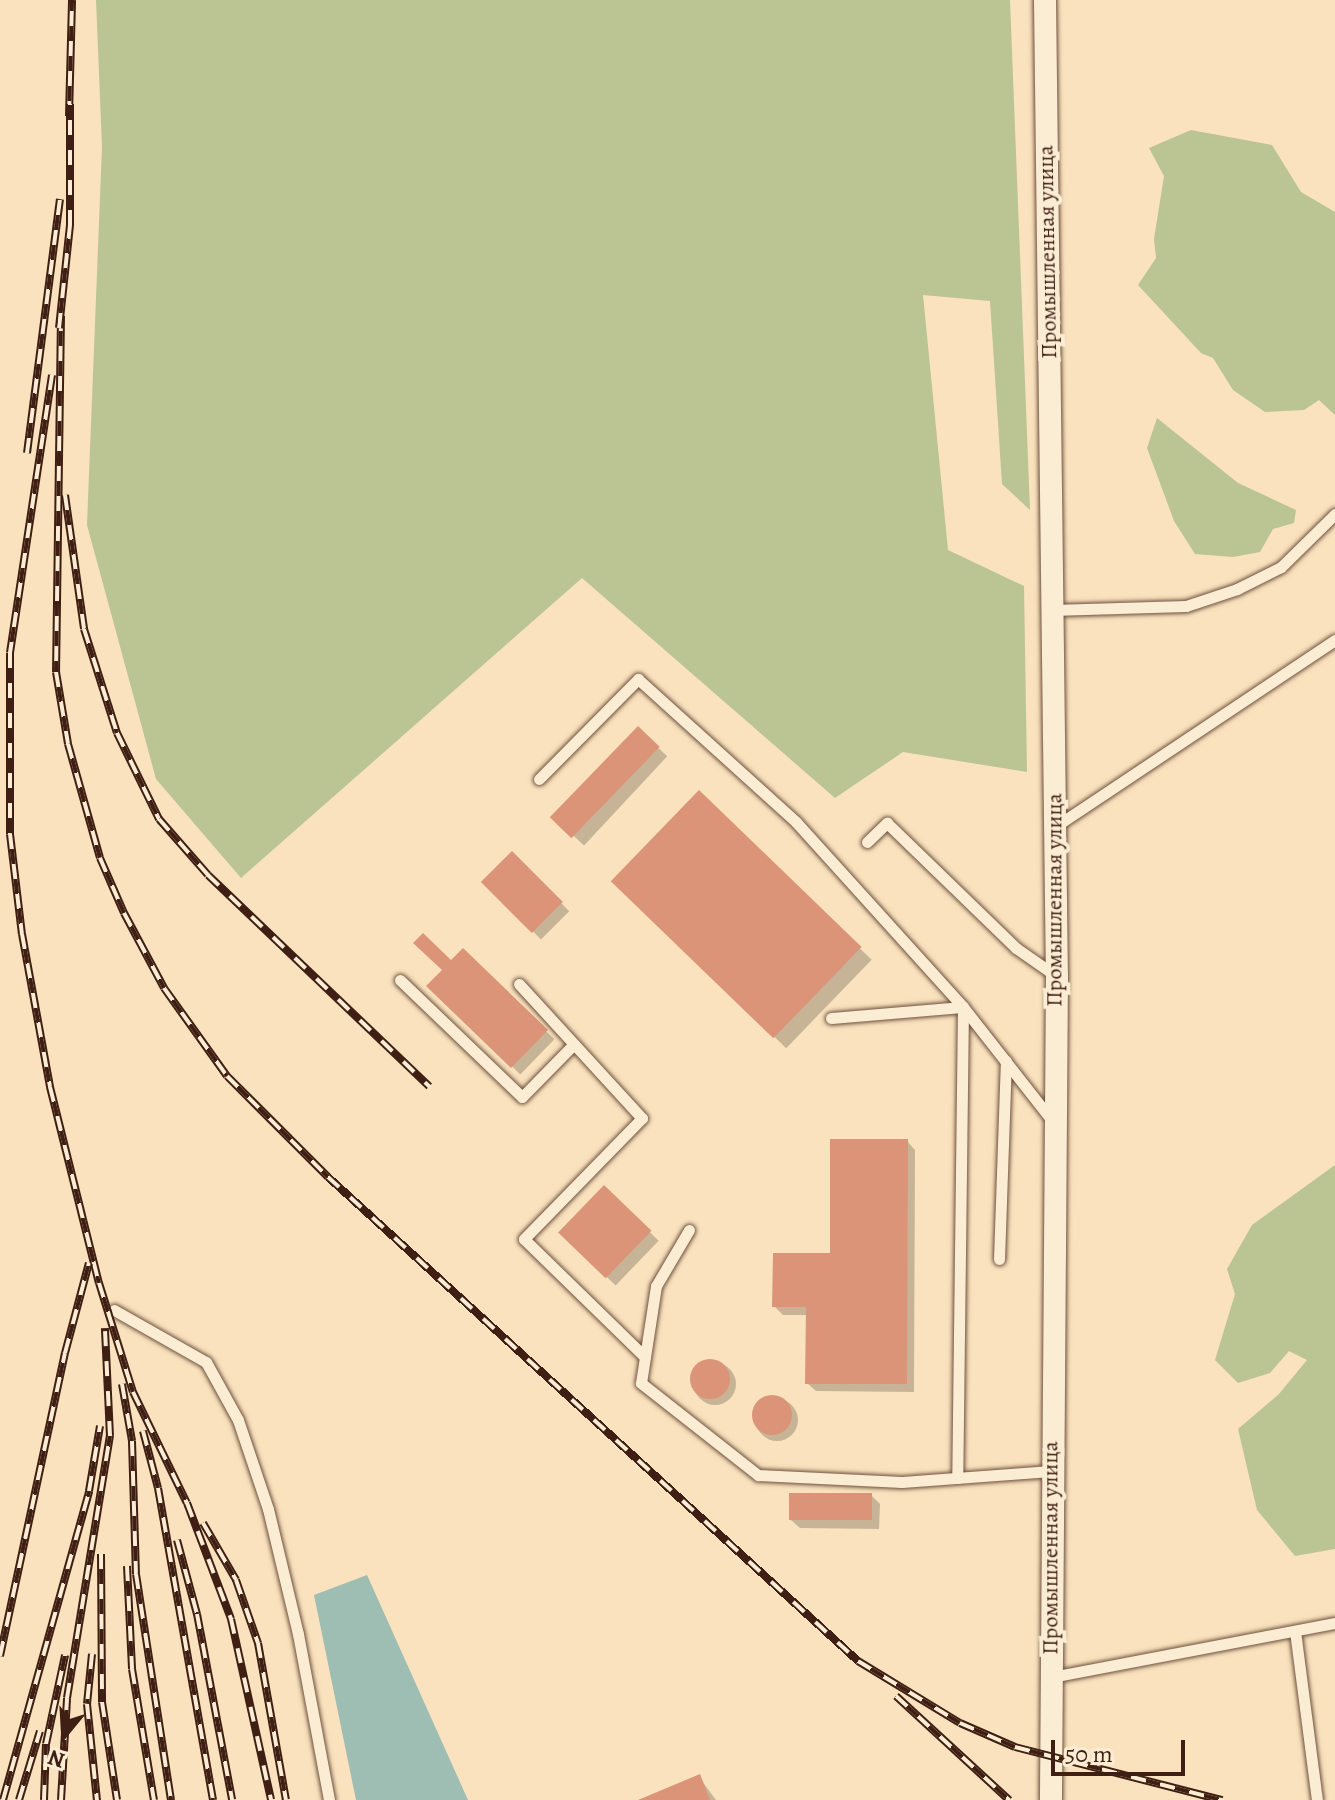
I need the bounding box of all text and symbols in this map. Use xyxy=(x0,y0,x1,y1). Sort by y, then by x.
street label: Промышленная улица xyxy=(1033,145,1063,359)
street label: Промышленная улица xyxy=(1042,793,1068,1007)
street label: Промышленная улица xyxy=(1038,1441,1064,1655)
north arrow xyxy=(24,1696,104,1776)
scale bar xyxy=(1055,1724,1189,1774)
text: 50 m xyxy=(1065,1738,1113,1770)
text: N xyxy=(44,1742,69,1776)

